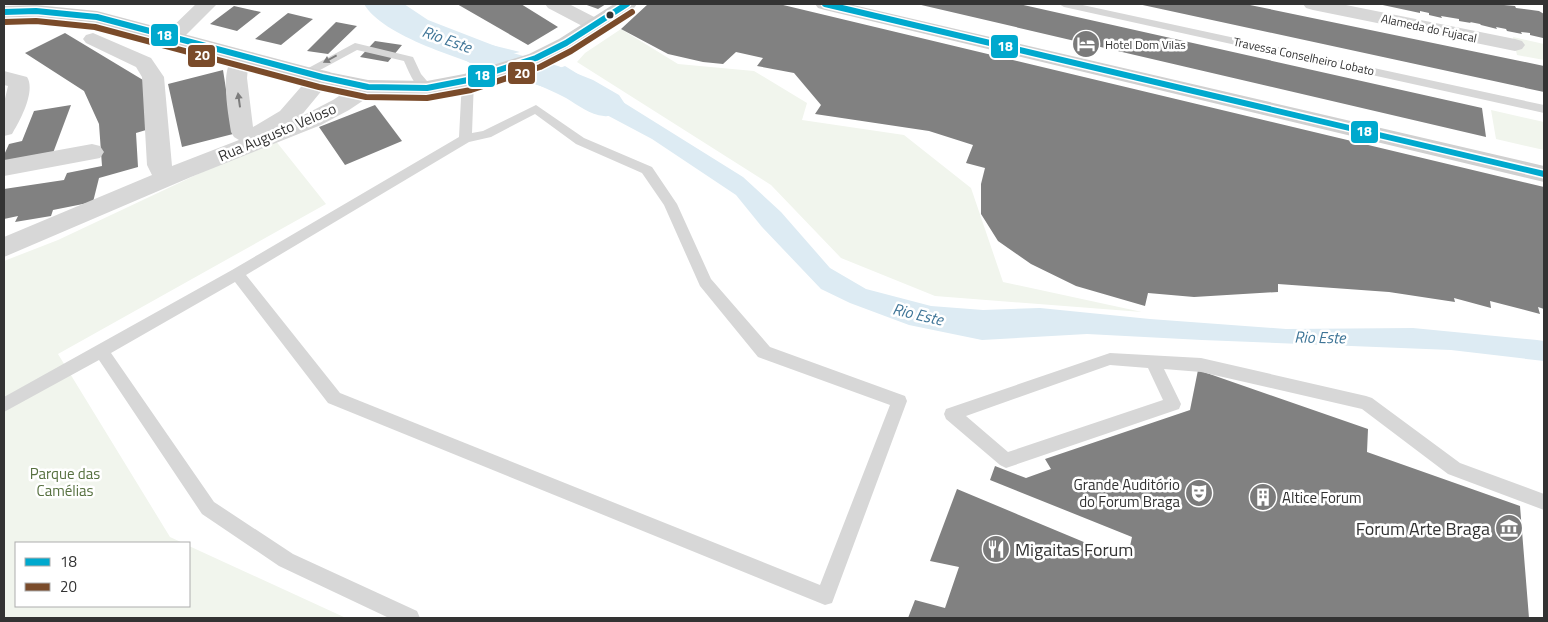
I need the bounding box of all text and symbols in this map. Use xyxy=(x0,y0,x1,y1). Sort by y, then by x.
street label: Alameda do Fujacal xyxy=(1379,9,1479,47)
unlabelled marker xyxy=(605,10,615,20)
water label: Rio Este xyxy=(419,19,477,60)
line badge: 18 xyxy=(150,23,179,47)
text: 18 xyxy=(156,24,172,45)
hotel icon: Hotel Dom Vilas xyxy=(1071,29,1101,59)
street label: Travessa Conselheiro Lobato xyxy=(1232,32,1376,80)
line badge: 18 xyxy=(990,34,1019,59)
text: 18 xyxy=(997,35,1013,56)
place label: Hotel Dom Vilas xyxy=(1105,35,1186,54)
line badge: 20 xyxy=(187,44,216,68)
text: 20 xyxy=(194,44,210,65)
one-way arrow xyxy=(322,55,337,63)
line badge: 20 xyxy=(507,61,536,85)
text: 20 xyxy=(514,62,530,83)
line badge: 18 xyxy=(467,64,496,88)
text: 18 xyxy=(474,64,490,85)
one-way arrow xyxy=(235,91,243,107)
street label: Rua Augusto Veloso xyxy=(214,97,340,167)
line badge: 18 xyxy=(1350,120,1379,144)
text: 18 xyxy=(1356,120,1372,141)
water label: Rio Este xyxy=(890,297,947,332)
water label: Rio Este xyxy=(1294,325,1347,349)
park label: Parque das Camélias xyxy=(30,462,100,502)
place label: Grande Auditório do Forum Braga xyxy=(1073,473,1180,513)
theatre icon: Grande Auditório do Forum Braga xyxy=(1184,478,1214,508)
building icon: Altice Forum xyxy=(1248,482,1278,512)
place label: Altice Forum xyxy=(1282,486,1362,509)
museum icon: Forum Arte Braga xyxy=(1494,513,1524,543)
place label: Forum Arte Braga xyxy=(1356,515,1490,542)
restaurant icon: Migaitas Forum xyxy=(981,534,1011,564)
place label: Migaitas Forum xyxy=(1015,536,1133,563)
legend xyxy=(15,542,190,607)
text: 18 xyxy=(60,550,77,573)
text: 20 xyxy=(60,575,77,598)

